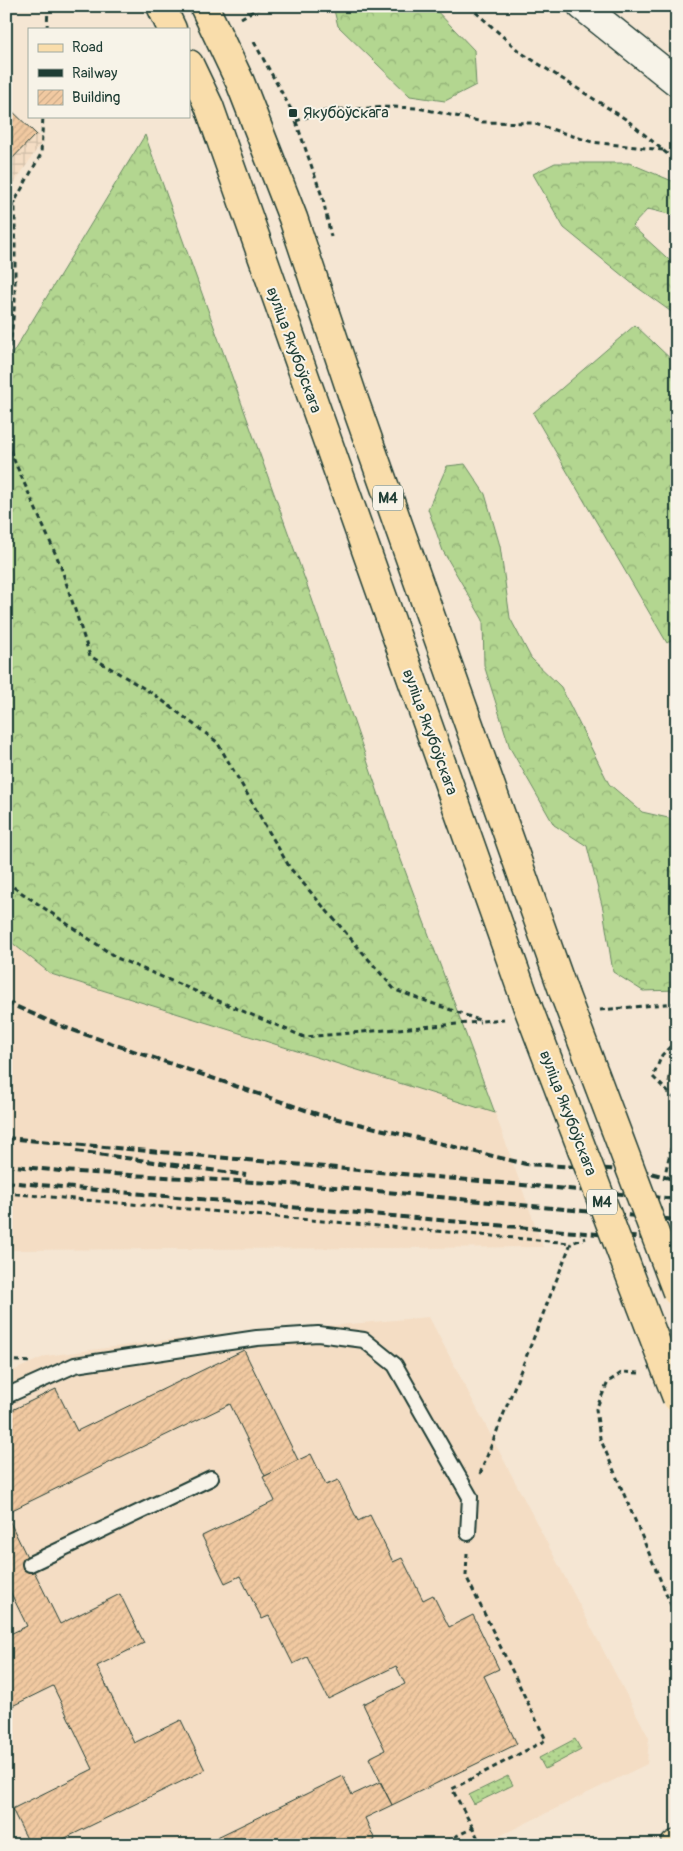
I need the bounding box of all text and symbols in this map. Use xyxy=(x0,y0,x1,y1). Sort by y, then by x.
legend xyxy=(28,28,190,118)
text: Road xyxy=(72,38,103,57)
text: Railway xyxy=(72,64,118,83)
text: Building xyxy=(72,88,120,107)
place label: Якубоўскага xyxy=(303,103,389,123)
marker: Якубоўскага xyxy=(287,107,299,119)
street label: вуліца Якубоўскага xyxy=(262,284,326,416)
road number: М4 xyxy=(373,486,403,510)
street label: вуліца Якубоўскага xyxy=(398,666,462,798)
street label: вуліца Якубоўскага xyxy=(535,1048,601,1178)
road number: М4 xyxy=(587,1190,617,1214)

